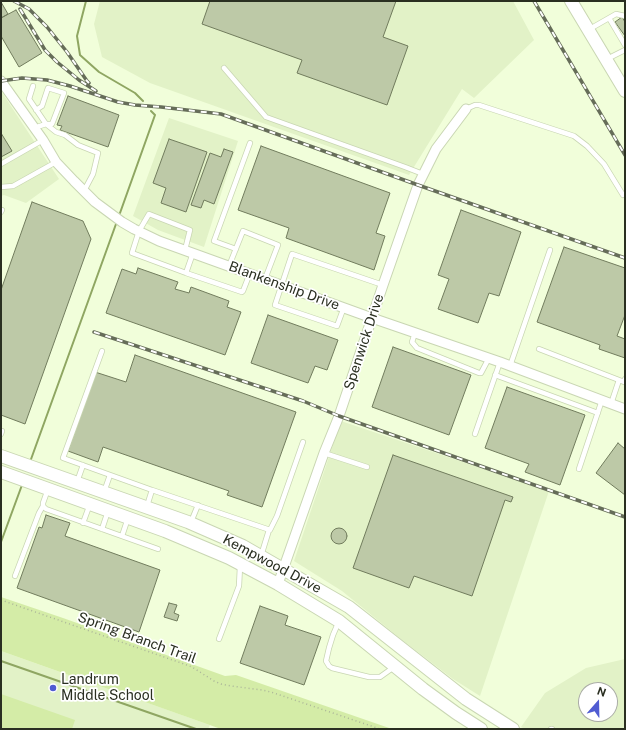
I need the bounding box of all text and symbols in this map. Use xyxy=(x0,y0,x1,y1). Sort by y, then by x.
street label: Blankenship Drive xyxy=(226,258,342,314)
street label: Spenwick Drive xyxy=(341,292,387,392)
street label: Kempwood Drive xyxy=(220,531,324,597)
street label: Spring Branch Trail xyxy=(75,609,199,667)
place label: Landrum Middle School xyxy=(61,672,154,704)
north arrow xyxy=(578,682,618,722)
marker: Landrum Middle School xyxy=(48,683,58,693)
text: N xyxy=(596,685,608,699)

